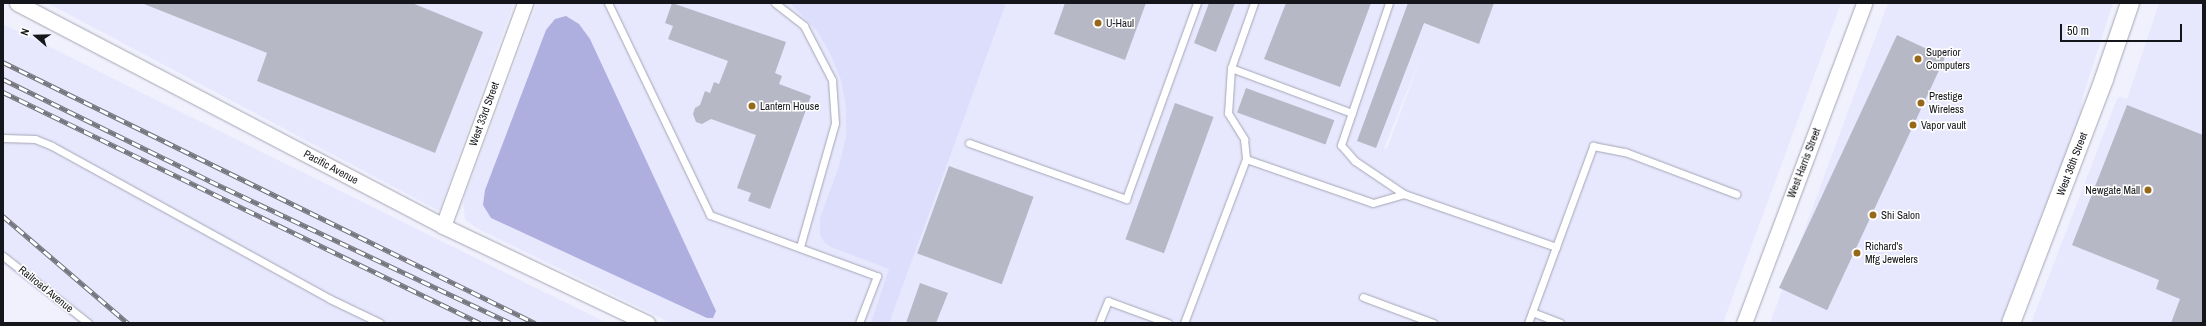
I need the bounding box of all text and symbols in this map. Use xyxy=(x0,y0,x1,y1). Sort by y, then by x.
north arrow xyxy=(16,16,56,56)
place label: U-Haul xyxy=(1106,16,1134,30)
scale bar xyxy=(2062,16,2184,42)
marker: U-Haul xyxy=(1093,18,1103,28)
text: 50 m xyxy=(2067,23,2089,39)
text: N xyxy=(17,26,32,37)
place label: Superior Computers xyxy=(1926,46,1970,72)
marker: Superior Computers xyxy=(1913,54,1923,64)
street label: West 33rd Street xyxy=(466,80,502,148)
place label: Prestige Wireless xyxy=(1929,90,1964,116)
marker: Prestige Wireless xyxy=(1916,98,1926,108)
place label: Lantern House xyxy=(760,99,819,113)
marker: Lantern House xyxy=(747,101,757,111)
place label: Vapor vault xyxy=(1921,118,1966,132)
marker: Vapor vault xyxy=(1908,120,1918,130)
street label: West Harris Street xyxy=(1785,126,1823,200)
street label: West 36th Street xyxy=(2054,130,2090,198)
street label: Pacific Avenue xyxy=(301,147,361,187)
place label: Newgate Mall xyxy=(2085,183,2140,197)
marker: Newgate Mall xyxy=(2143,185,2153,195)
place label: Shi Salon xyxy=(1881,208,1920,222)
marker: Shi Salon xyxy=(1868,210,1878,220)
place label: Richard's Mfg Jewelers xyxy=(1865,240,1918,266)
marker: Richard's Mfg Jewelers xyxy=(1852,248,1862,258)
street label: Railroad Avenue xyxy=(16,263,76,315)

